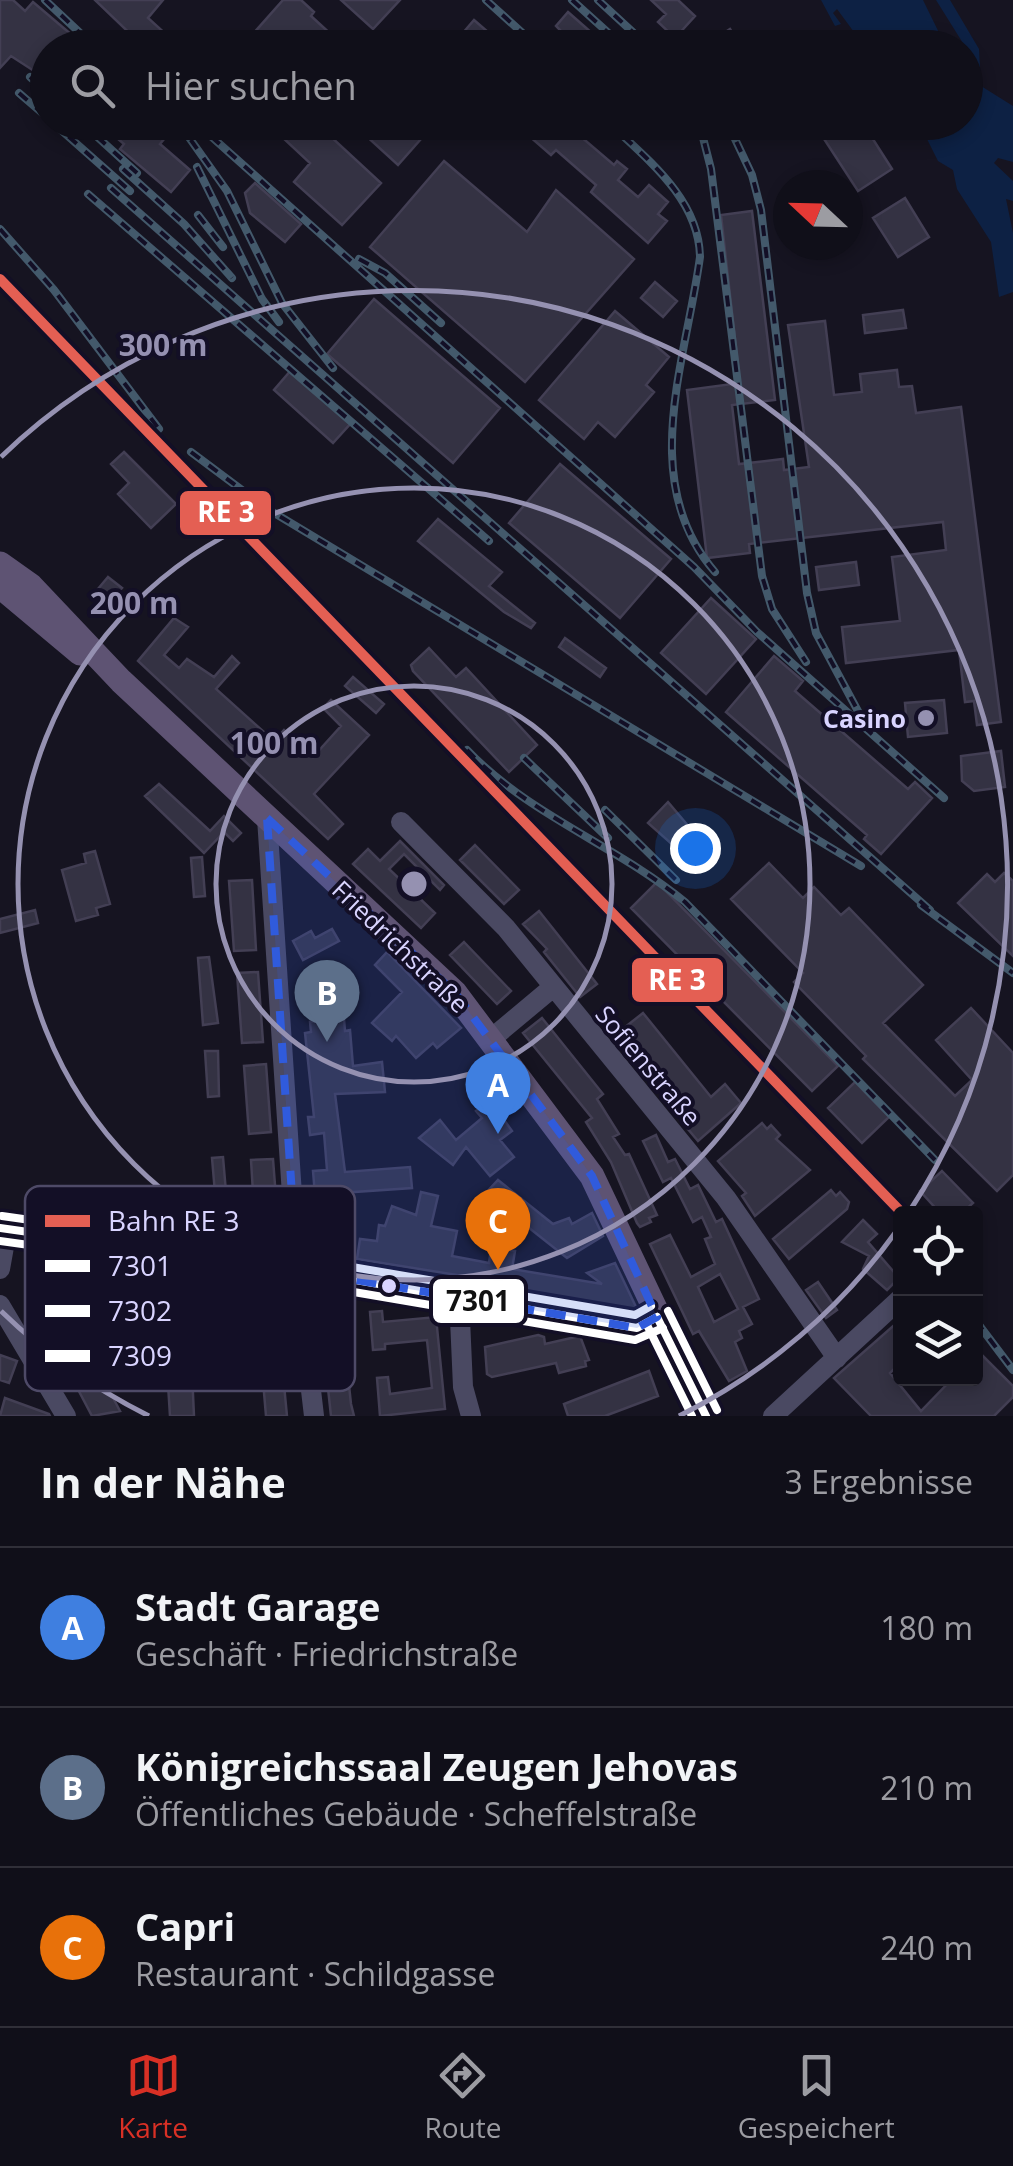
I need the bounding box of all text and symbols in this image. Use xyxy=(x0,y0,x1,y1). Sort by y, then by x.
search box xyxy=(30,30,983,140)
icon: search xyxy=(65,58,120,113)
text: Hier suchen xyxy=(145,59,357,111)
north arrow xyxy=(773,170,863,260)
text: 300 m xyxy=(119,324,207,365)
line badge: RE 3 xyxy=(178,489,273,537)
text: RE 3 xyxy=(197,492,255,530)
text: 200 m xyxy=(90,582,178,623)
place label: Casino xyxy=(823,701,906,735)
marker: Casino xyxy=(915,707,937,729)
text: 100 m xyxy=(230,722,318,763)
your location xyxy=(670,823,721,874)
centre of rings xyxy=(396,866,432,902)
street label: Friedrichstraße xyxy=(325,872,477,1020)
line badge: RE 3 xyxy=(630,956,725,1004)
pin: B xyxy=(294,960,360,1042)
text: RE 3 xyxy=(648,960,706,998)
street label: Sofienstraße xyxy=(589,998,709,1132)
pin: A xyxy=(466,1052,530,1134)
legend xyxy=(25,1186,355,1391)
pin: C xyxy=(466,1188,530,1270)
text: Bahn RE 3 xyxy=(108,1201,239,1239)
map controls xyxy=(893,1206,983,1386)
button: locate xyxy=(893,1206,983,1296)
text: 7301 xyxy=(108,1246,172,1284)
unlabelled marker xyxy=(379,1276,399,1296)
line badge: 7301 xyxy=(431,1277,526,1325)
text: 7301 xyxy=(446,1281,510,1319)
text: 7302 xyxy=(108,1291,172,1329)
button: layers xyxy=(893,1296,983,1386)
text: 7309 xyxy=(108,1336,172,1374)
text: In der Nähe xyxy=(40,1453,286,1510)
text: 3 Ergebnisse xyxy=(784,1460,973,1503)
text: Stadt Garage xyxy=(135,1580,380,1632)
text: A xyxy=(61,1606,84,1649)
text: 180 m xyxy=(880,1606,973,1649)
text: Geschäft · Friedrichstraße xyxy=(135,1632,518,1675)
text: Königreichssaal Zeugen Jehovas xyxy=(135,1740,738,1792)
text: B xyxy=(62,1766,83,1809)
text: 210 m xyxy=(880,1766,973,1809)
text: Öffentliches Gebäude · Scheffelstraße xyxy=(135,1792,697,1835)
text: Capri xyxy=(135,1900,235,1952)
text: C xyxy=(62,1926,83,1969)
text: 240 m xyxy=(880,1926,973,1969)
text: Restaurant · Schildgasse xyxy=(135,1952,496,1995)
tab: Karte xyxy=(118,2048,188,2146)
tab: Route xyxy=(424,2048,501,2146)
tab: Gespeichert xyxy=(738,2048,895,2146)

